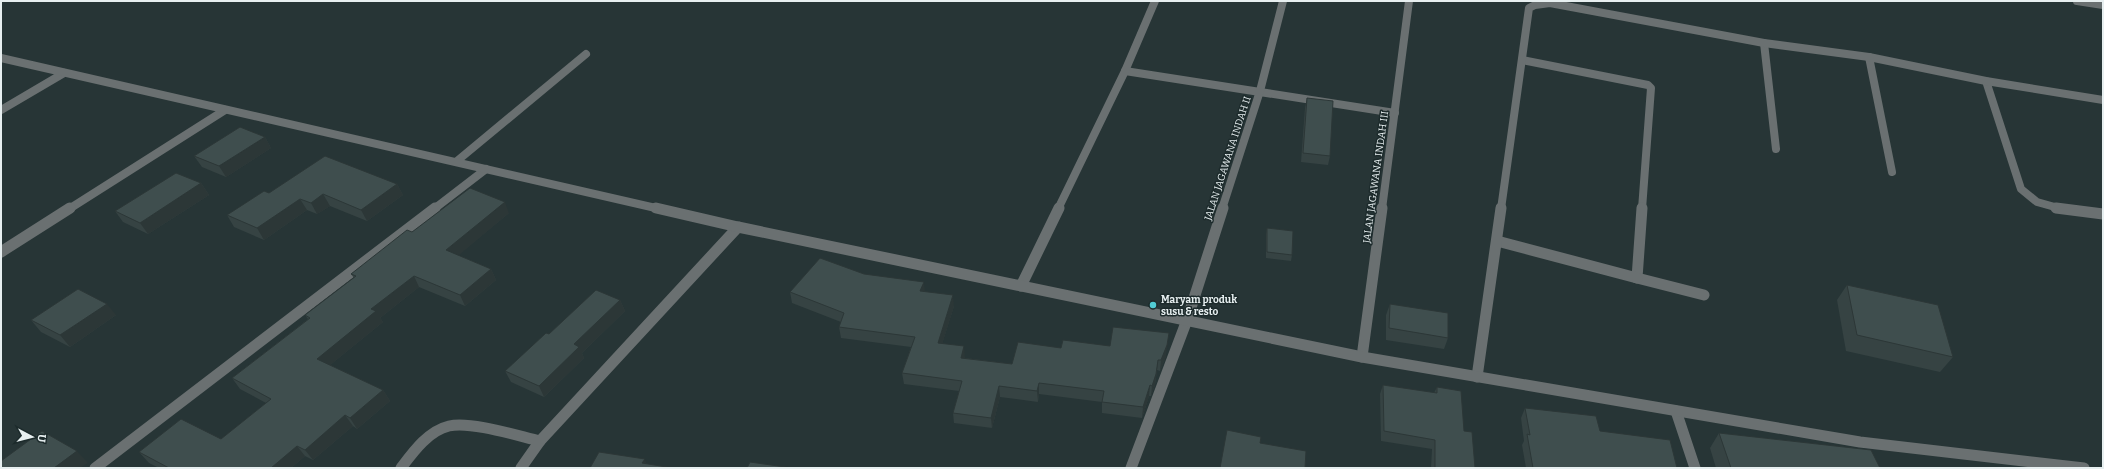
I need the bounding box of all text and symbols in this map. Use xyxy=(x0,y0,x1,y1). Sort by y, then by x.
street label: JALAN JAGAWANA INDAH II xyxy=(1202,94,1254,223)
street label: JALAN JAGAWANA INDAH III xyxy=(1361,110,1391,245)
place label: Maryam produk susu & resto xyxy=(1161,294,1237,318)
marker: Maryam produk susu & resto xyxy=(1148,300,1158,310)
north arrow xyxy=(12,417,52,457)
text: U xyxy=(34,433,48,443)

